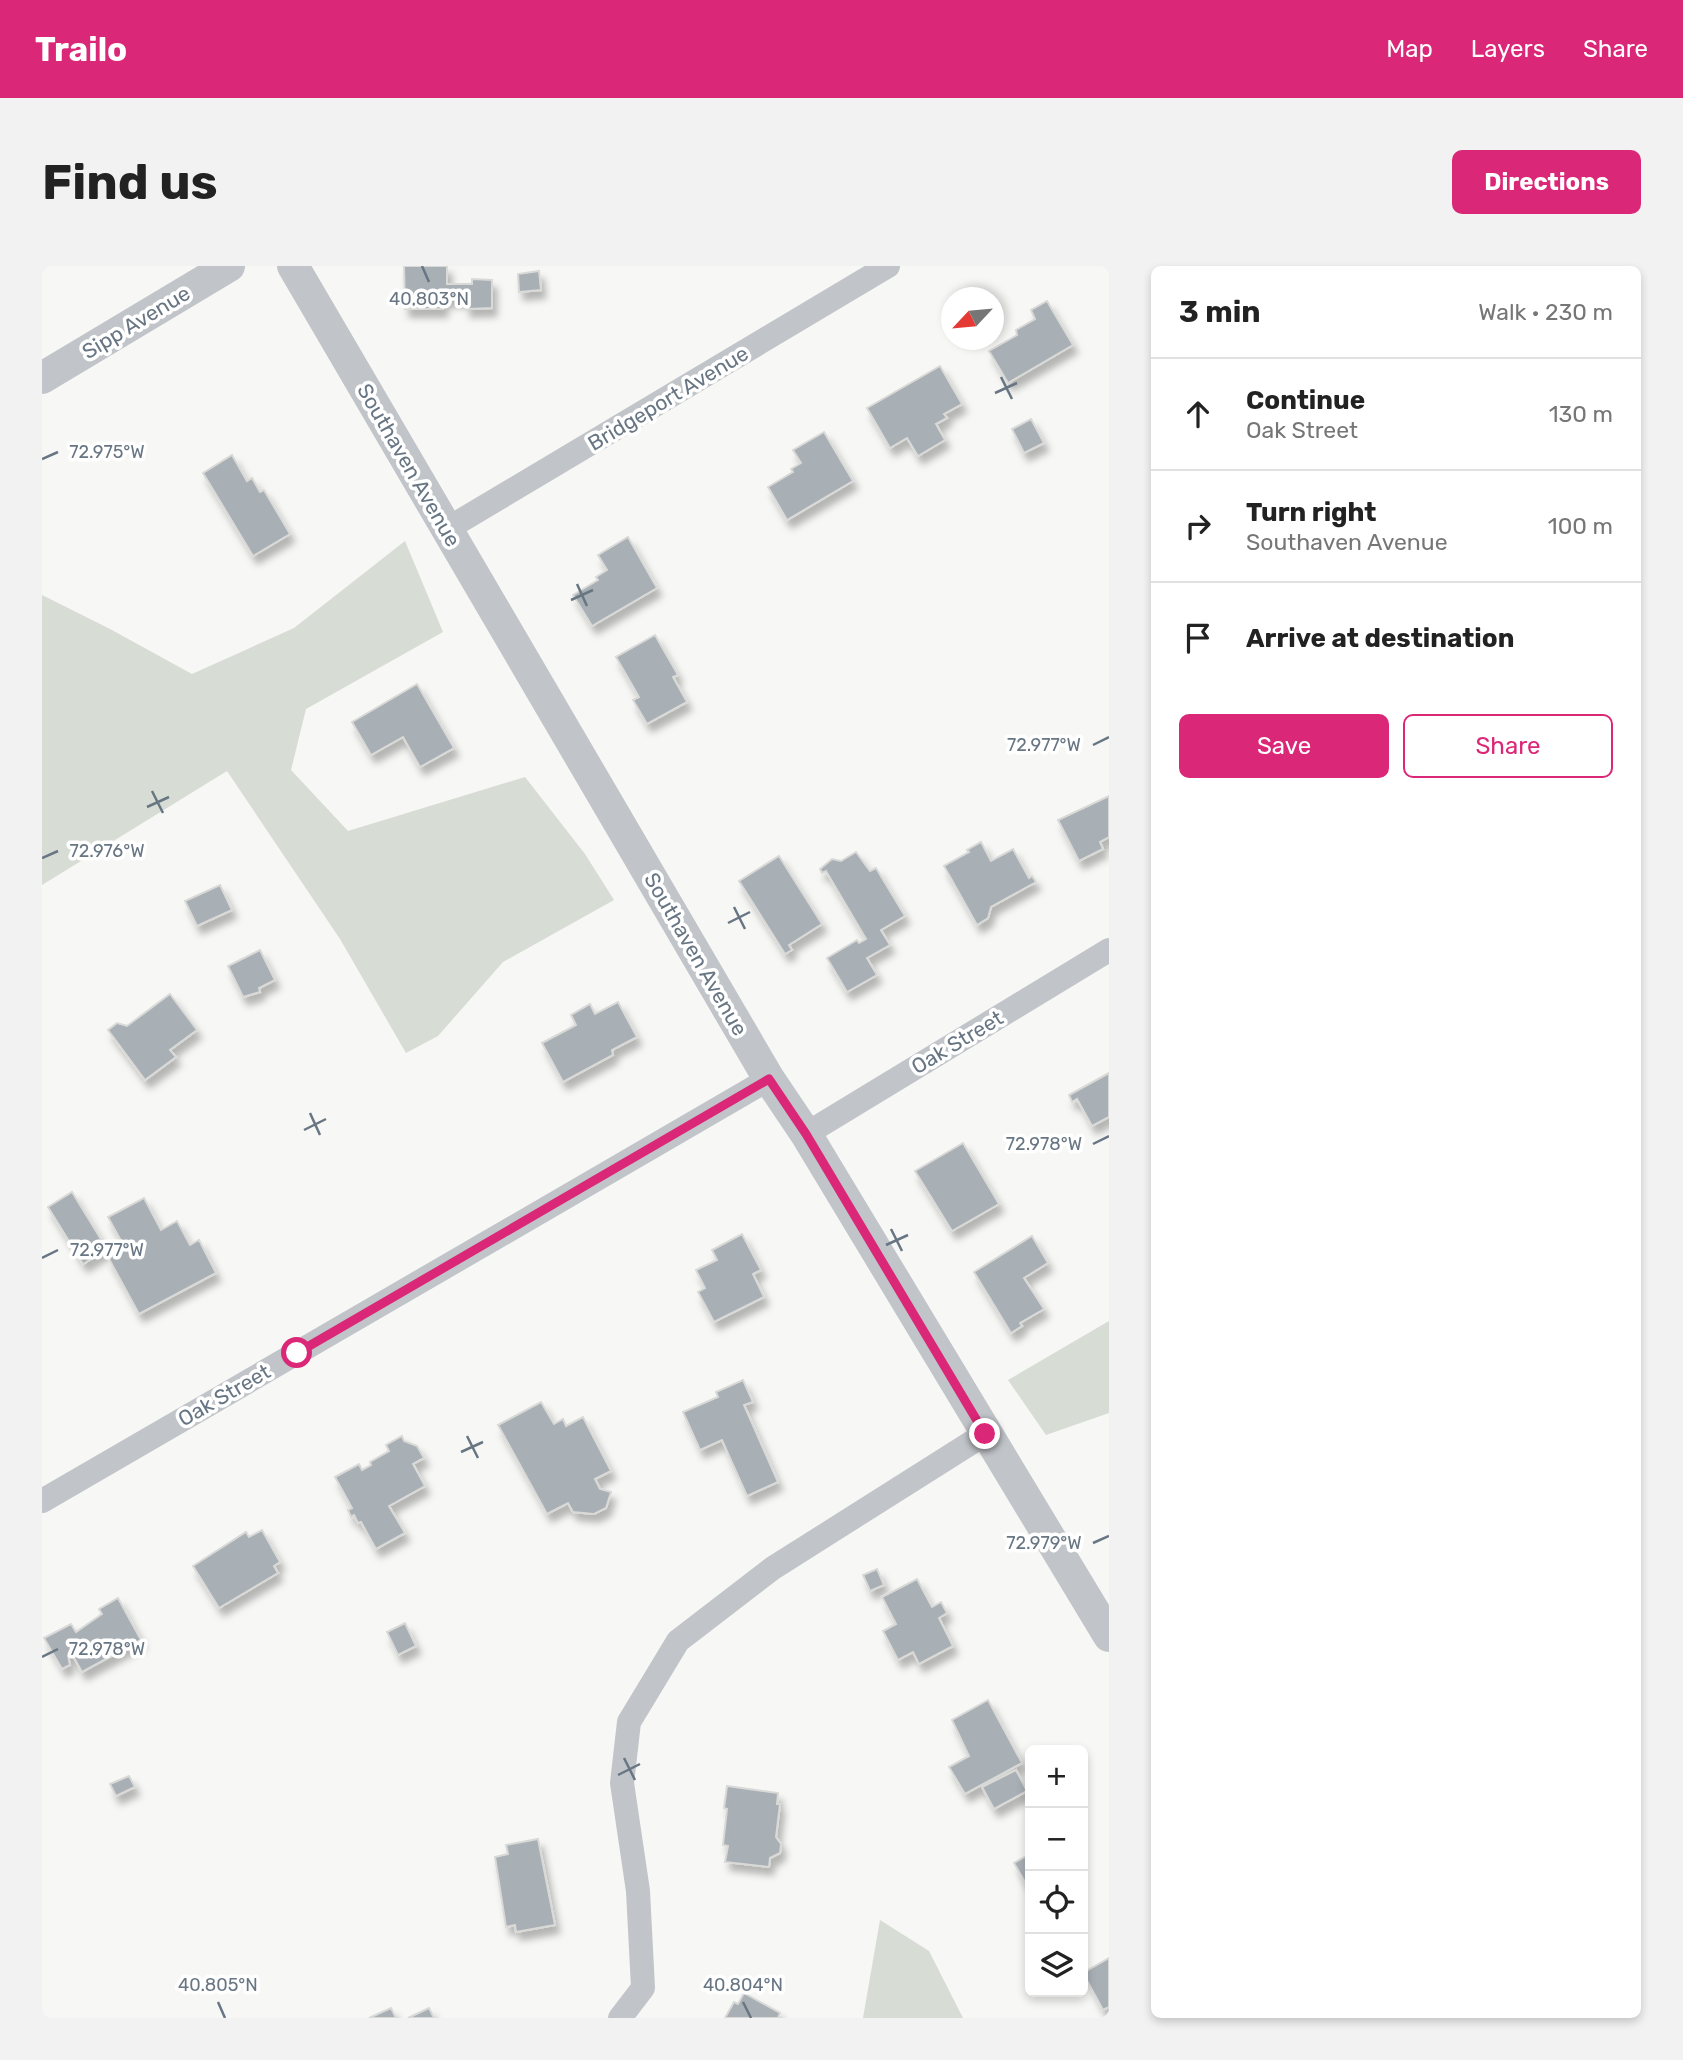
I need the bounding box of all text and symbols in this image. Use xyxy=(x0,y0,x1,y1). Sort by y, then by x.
text: Trailo xyxy=(35,30,127,69)
text: Map xyxy=(1386,35,1433,63)
text: Layers xyxy=(1471,35,1545,63)
text: Share xyxy=(1583,35,1648,63)
button: Directions xyxy=(1452,150,1641,214)
text: Find us xyxy=(42,153,218,211)
street label: Sipp Avenue xyxy=(78,280,194,364)
north arrow xyxy=(941,287,1004,350)
text: 40.803°N xyxy=(389,288,469,310)
text: 3 min xyxy=(1179,294,1261,330)
text: Walk · 230 m xyxy=(1478,298,1613,326)
street label: Bridgeport Avenue xyxy=(583,340,753,456)
street label: Southaven Avenue xyxy=(352,379,466,551)
text: Continue xyxy=(1246,385,1365,416)
icon: ahead xyxy=(1179,395,1217,433)
text: 130 m xyxy=(1549,400,1613,428)
text: Oak Street xyxy=(1246,416,1358,444)
text: 72.975°W xyxy=(69,441,145,463)
text: Turn right xyxy=(1246,497,1376,528)
icon: right xyxy=(1179,507,1217,545)
text: 100 m xyxy=(1548,512,1613,540)
text: Southaven Avenue xyxy=(1246,528,1448,556)
icon: arrive xyxy=(1179,619,1217,657)
text: Arrive at destination xyxy=(1246,623,1514,654)
button: Save xyxy=(1179,714,1389,778)
button: Share xyxy=(1403,714,1613,778)
text: 72.977°W xyxy=(1007,734,1081,756)
text: 72.976°W xyxy=(69,840,145,862)
street label: Southaven Avenue xyxy=(639,868,753,1040)
street label: Oak Street xyxy=(907,1005,1007,1079)
text: 72.978°W xyxy=(1006,1133,1082,1155)
text: 72.977°W xyxy=(70,1239,144,1261)
route start xyxy=(281,1337,312,1368)
street label: Oak Street xyxy=(173,1359,275,1431)
route end xyxy=(969,1418,1000,1449)
text: 72.979°W xyxy=(1006,1532,1082,1554)
text: 72.978°W xyxy=(69,1638,145,1660)
map controls xyxy=(1025,1745,1088,1997)
button: + xyxy=(1025,1745,1088,1808)
button: − xyxy=(1025,1808,1088,1871)
button: locate xyxy=(1025,1871,1088,1934)
button: layers xyxy=(1025,1934,1088,1997)
text: 40.805°N xyxy=(178,1974,258,1996)
text: 40.804°N xyxy=(703,1974,783,1996)

